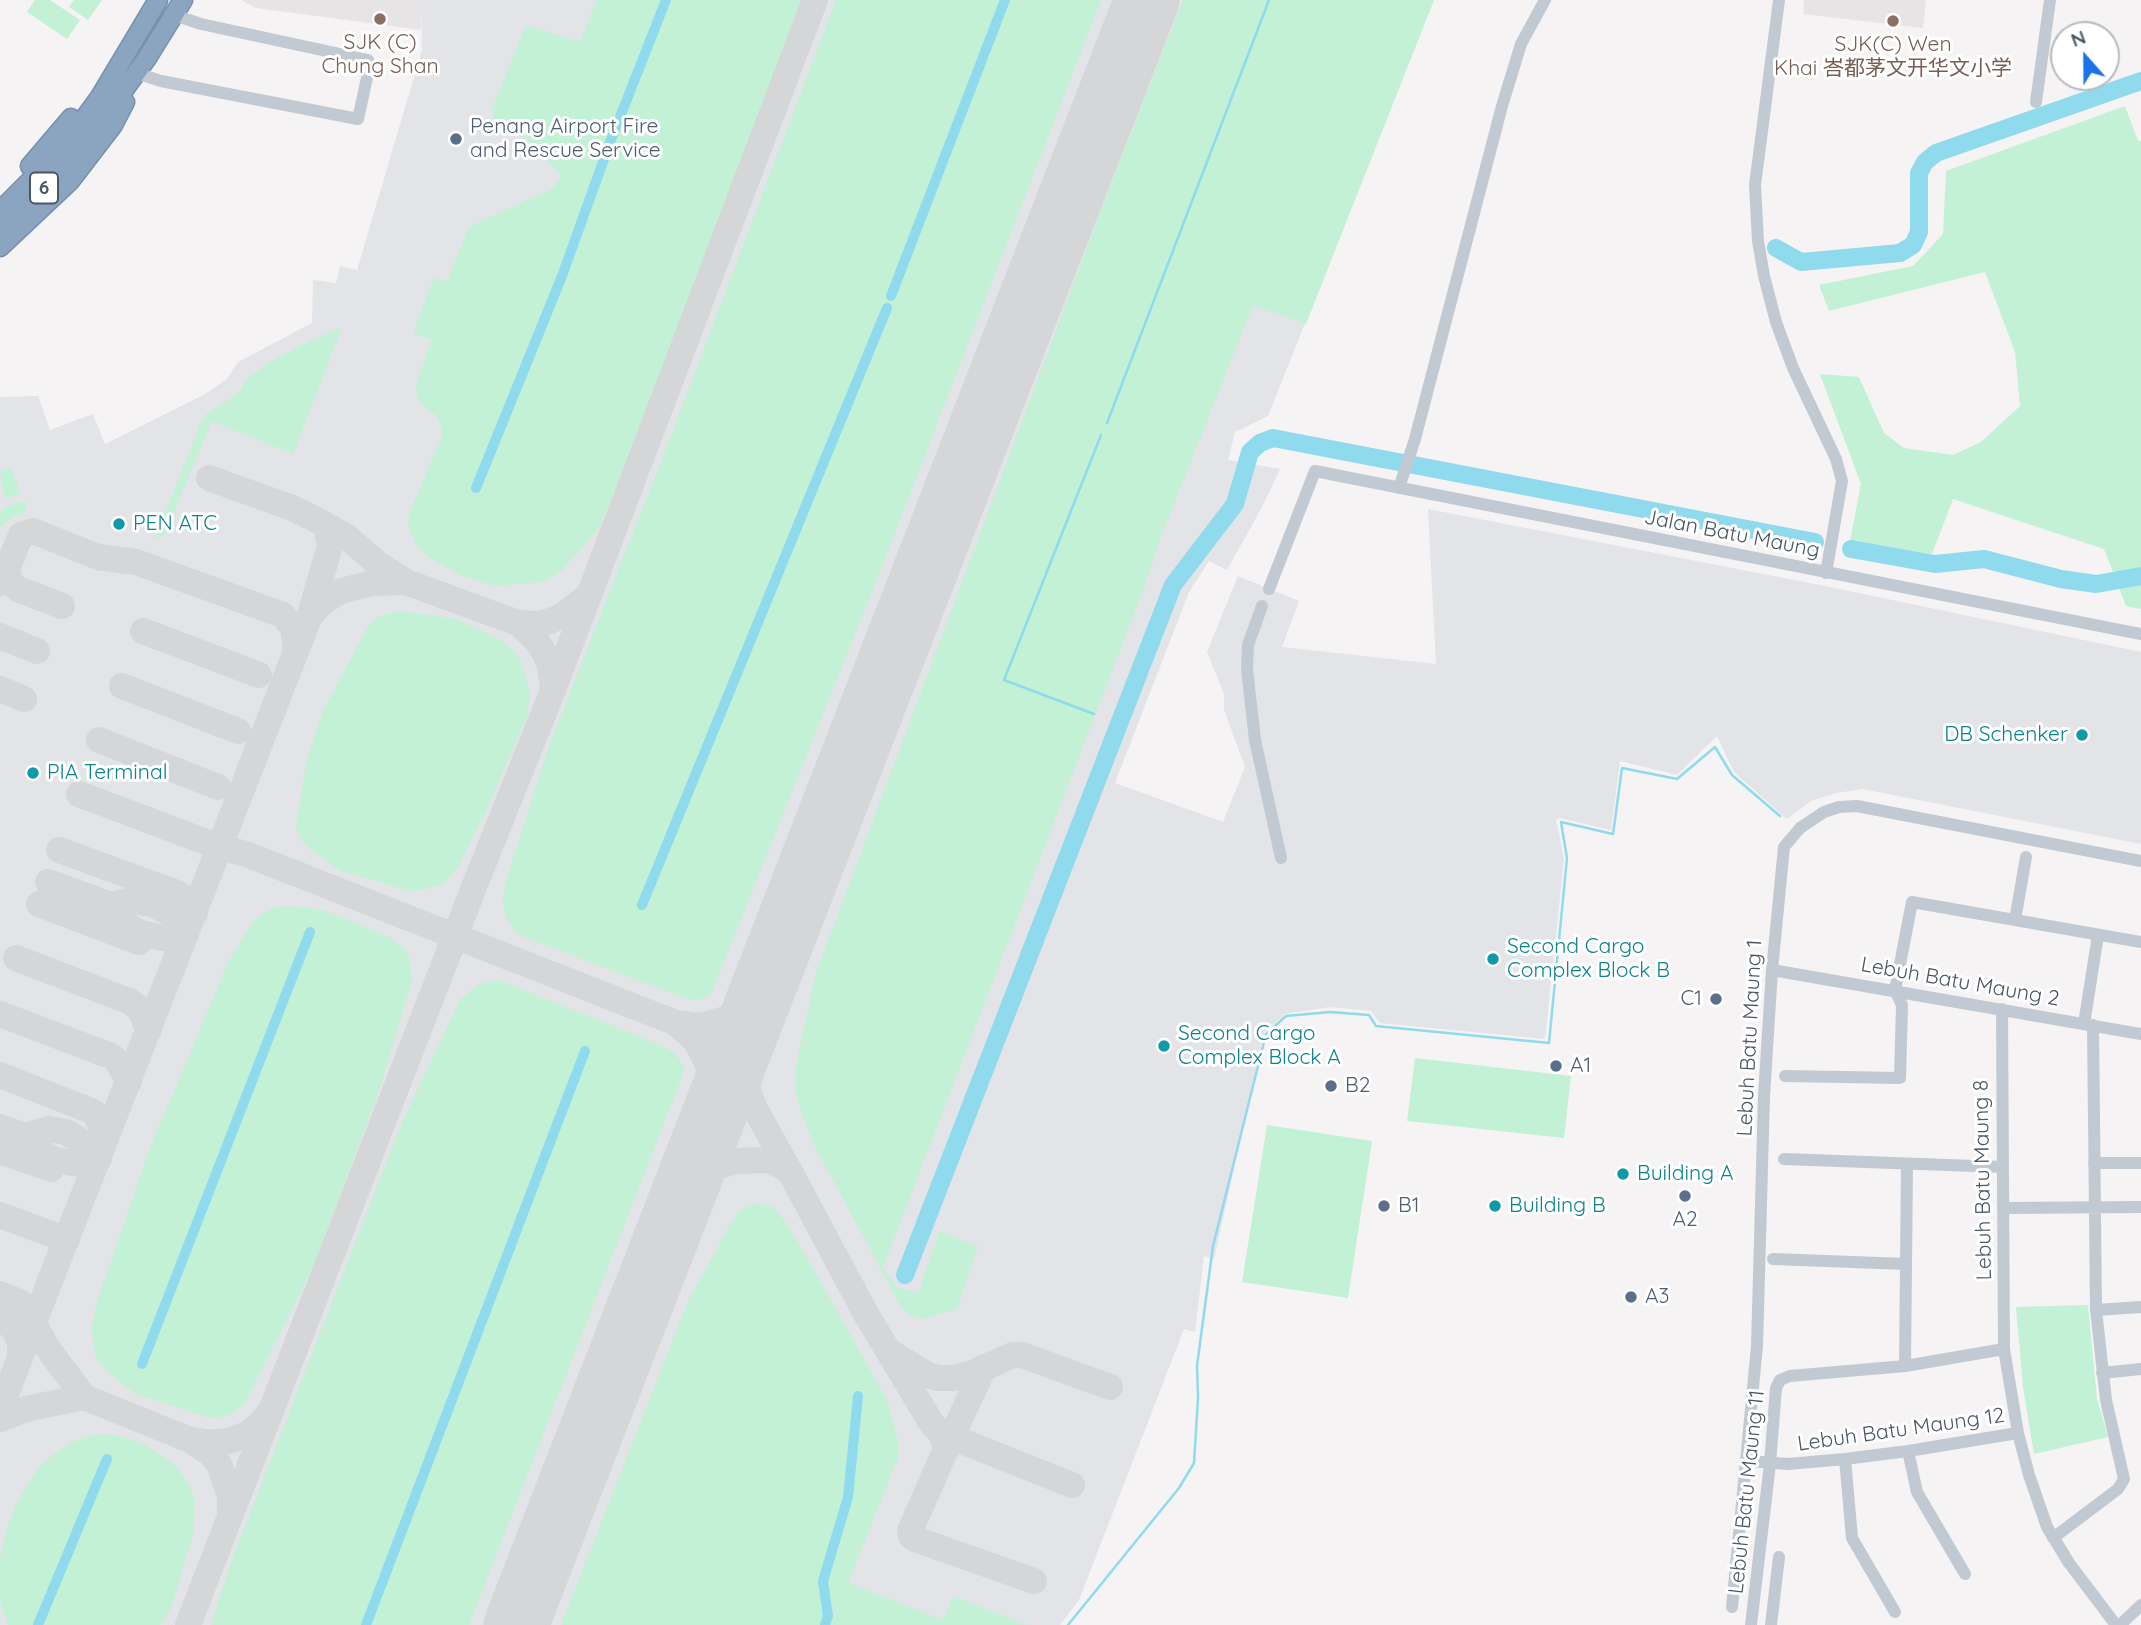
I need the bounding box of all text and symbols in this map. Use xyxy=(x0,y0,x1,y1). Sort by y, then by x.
marker: SJK (C) Chung Shan xyxy=(372,11,388,27)
marker: SJK(C) Wen Khai 峇都茅文开华文小学 xyxy=(1885,13,1901,29)
north arrow xyxy=(2050,21,2120,91)
text: N xyxy=(2067,25,2089,52)
place label: SJK (C) Chung Shan xyxy=(321,30,439,80)
place label: SJK(C) Wen Khai 峇都茅文开华文小学 xyxy=(1774,32,2012,82)
place label: Penang Airport Fire and Rescue Service xyxy=(470,114,661,164)
marker: Penang Airport Fire and Rescue Service xyxy=(448,131,464,147)
road number: 6 xyxy=(30,172,58,204)
street label: Jalan Batu Maung xyxy=(1642,505,1822,563)
place label: PEN ATC xyxy=(133,511,217,537)
marker: PEN ATC xyxy=(111,516,127,532)
place label: DB Schenker xyxy=(1944,722,2068,748)
marker: DB Schenker xyxy=(2074,727,2090,743)
place label: PIA Terminal xyxy=(47,760,168,786)
marker: PIA Terminal xyxy=(25,765,41,781)
place label: Second Cargo Complex Block B xyxy=(1507,934,1670,984)
street label: Lebuh Batu Maung 1 xyxy=(1732,939,1768,1137)
marker: Second Cargo Complex Block B xyxy=(1485,951,1501,967)
street label: Lebuh Batu Maung 2 xyxy=(1859,952,2061,1012)
place label: C1 xyxy=(1681,986,1702,1012)
marker: C1 xyxy=(1708,991,1724,1007)
place label: Second Cargo Complex Block A xyxy=(1178,1021,1341,1071)
marker: Second Cargo Complex Block A xyxy=(1156,1038,1172,1054)
place label: A1 xyxy=(1570,1053,1591,1079)
marker: A1 xyxy=(1548,1058,1564,1074)
place label: B2 xyxy=(1345,1073,1370,1099)
marker: B2 xyxy=(1323,1078,1339,1094)
street label: Lebuh Batu Maung 8 xyxy=(1969,1079,1997,1281)
place label: Building A xyxy=(1637,1161,1734,1187)
marker: Building A xyxy=(1615,1166,1631,1182)
marker: A2 xyxy=(1677,1188,1693,1204)
place label: B1 xyxy=(1398,1193,1419,1219)
place label: Building B xyxy=(1509,1193,1606,1219)
marker: B1 xyxy=(1376,1198,1392,1214)
marker: Building B xyxy=(1487,1198,1503,1214)
place label: A2 xyxy=(1672,1207,1698,1233)
place label: A3 xyxy=(1645,1284,1670,1310)
marker: A3 xyxy=(1623,1289,1639,1305)
street label: Lebuh Batu Maung 11 xyxy=(1724,1389,1770,1595)
street label: Lebuh Batu Maung 12 xyxy=(1796,1403,2006,1457)

